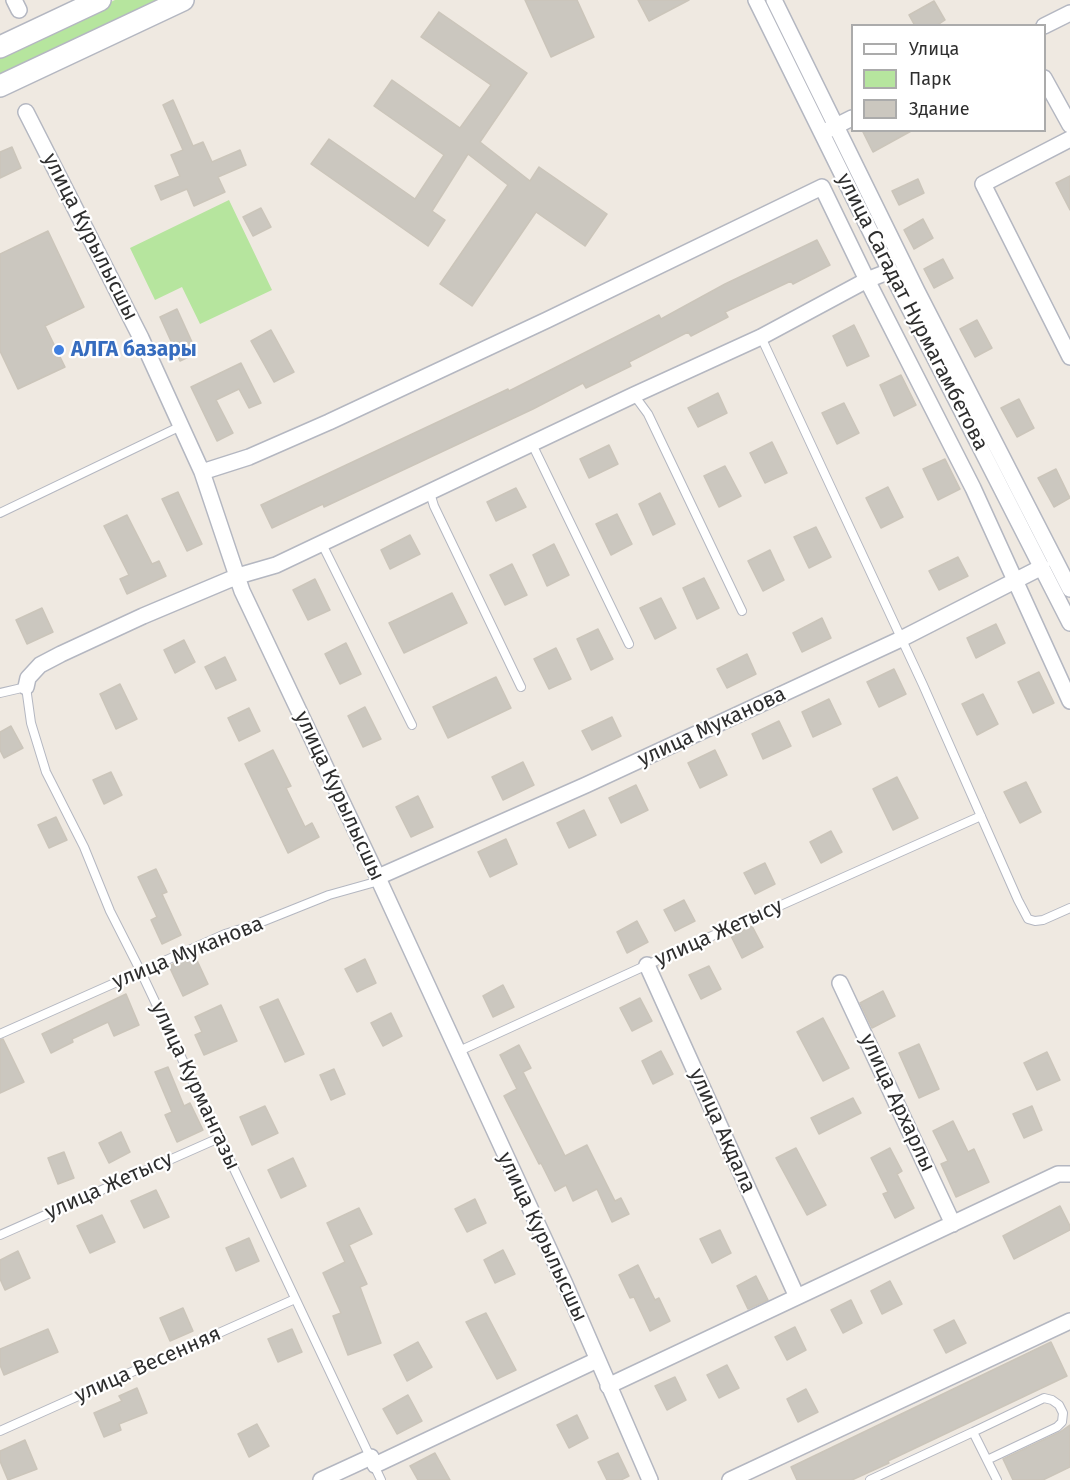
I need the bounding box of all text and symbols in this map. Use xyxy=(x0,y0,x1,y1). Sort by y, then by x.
legend xyxy=(851,24,1046,132)
text: Улица xyxy=(909,38,959,60)
text: Парк xyxy=(909,68,951,90)
text: Здание xyxy=(909,98,970,120)
street label: улица Курылысшы xyxy=(37,149,143,325)
street label: улица Сагадат Нурмагамбетова xyxy=(831,169,993,455)
place label: АЛГА базары xyxy=(71,337,197,363)
marker: АЛГА базары xyxy=(52,343,66,357)
street label: улица Муканова xyxy=(634,682,790,772)
street label: улица Курылысшы xyxy=(289,707,389,885)
street label: улица Жетысу xyxy=(651,894,787,972)
street label: улица Муканова xyxy=(109,911,267,995)
street label: улица Курмангазы xyxy=(145,998,245,1174)
street label: улица Архарлы xyxy=(854,1030,940,1176)
street label: улица Акдала xyxy=(683,1065,761,1197)
street label: улица Жетысу xyxy=(41,1147,177,1225)
street label: улица Курылысшы xyxy=(492,1148,592,1326)
street label: улица Весенняя xyxy=(71,1321,225,1409)

